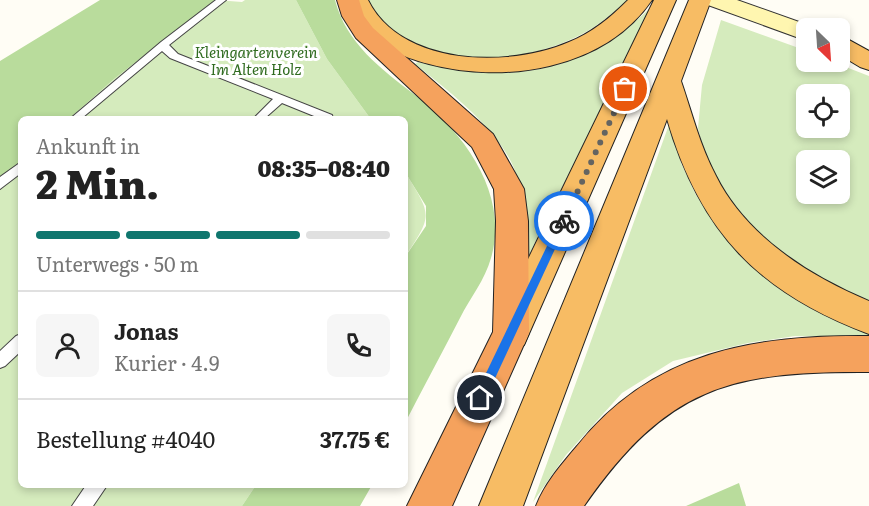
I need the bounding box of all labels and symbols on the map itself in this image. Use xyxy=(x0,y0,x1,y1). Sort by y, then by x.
north arrow xyxy=(796,18,850,72)
park label: Kleingartenverein Im Alten Holz xyxy=(194,40,318,80)
pin xyxy=(599,63,650,114)
courier xyxy=(534,191,594,251)
pin xyxy=(454,372,505,423)

